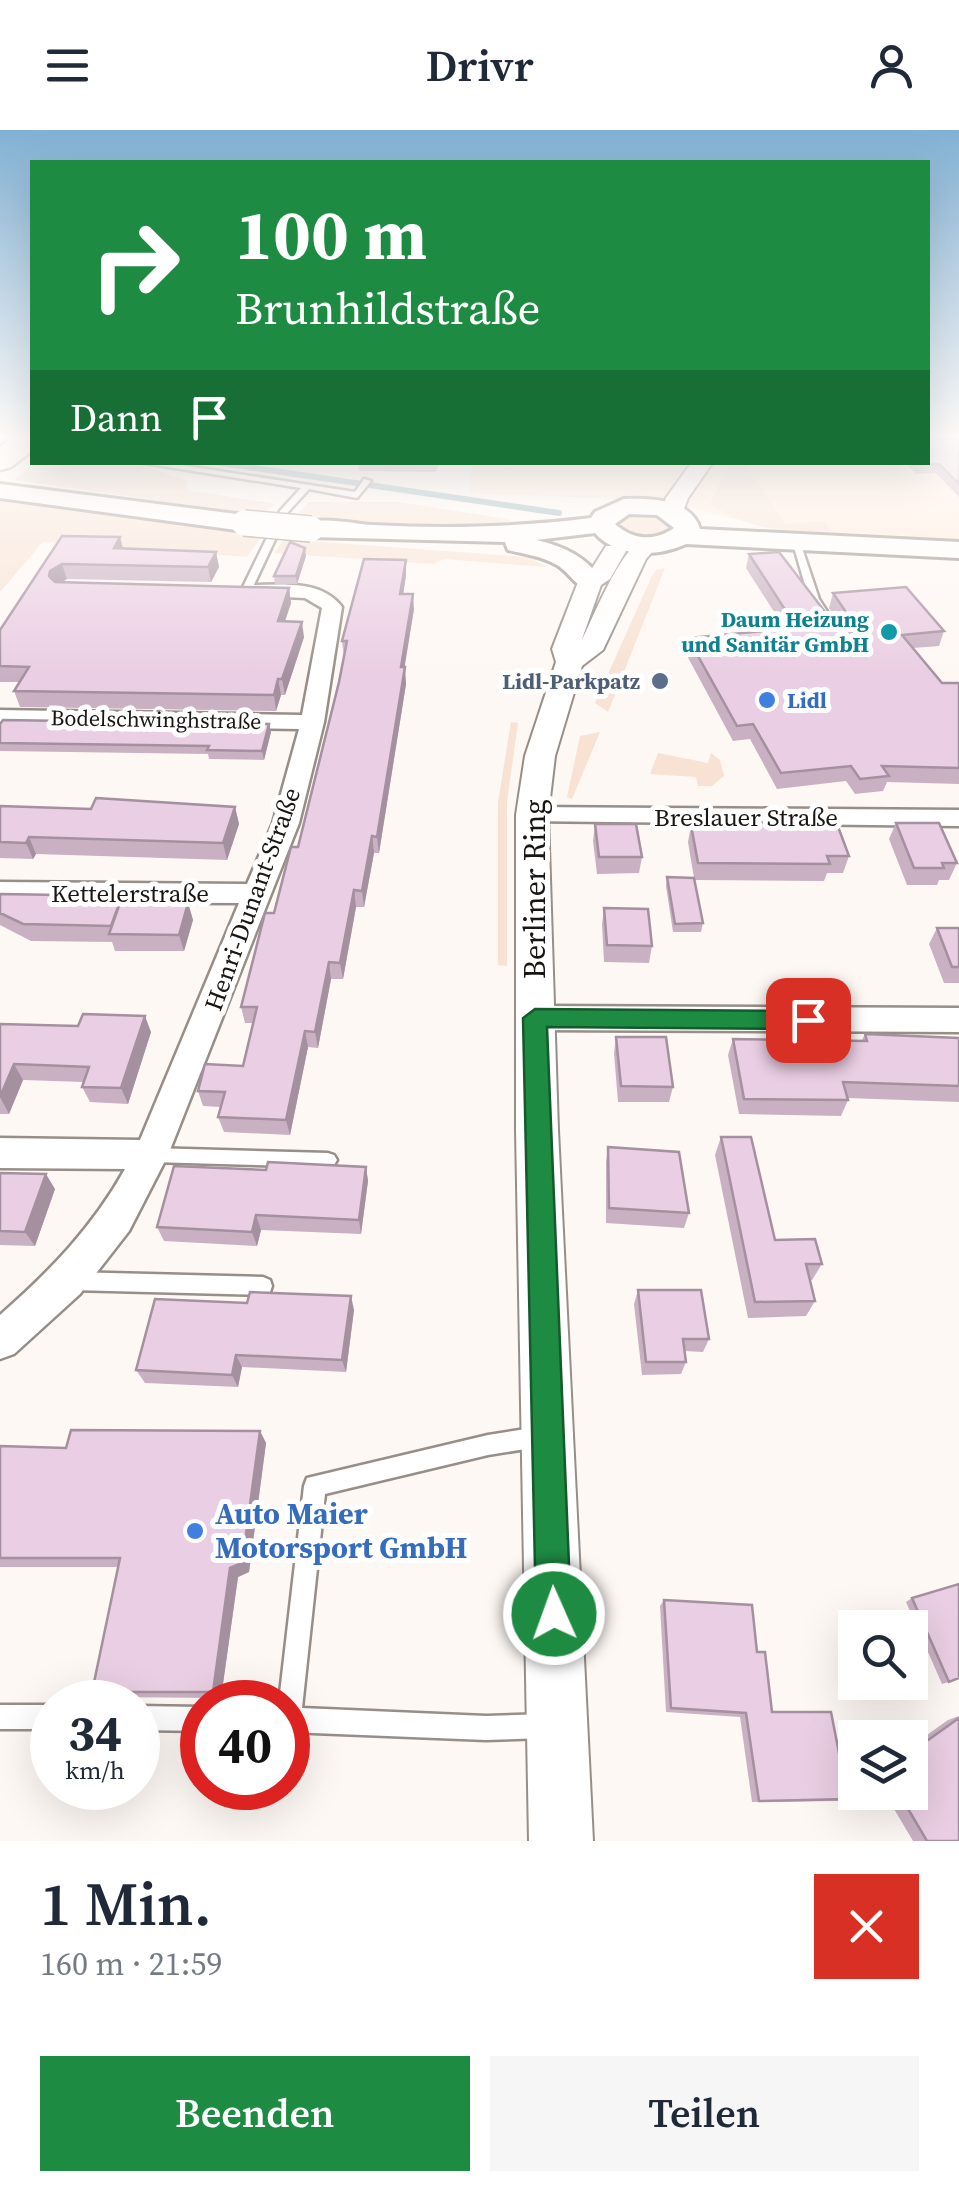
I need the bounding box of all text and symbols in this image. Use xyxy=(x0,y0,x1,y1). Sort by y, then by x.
text: Drivr xyxy=(425,34,534,96)
icon: menu xyxy=(40,38,95,93)
icon: person xyxy=(864,38,919,93)
text: 100 m xyxy=(235,186,427,282)
icon: right xyxy=(70,200,200,330)
text: Brunhildstraße xyxy=(235,277,540,339)
icon: arrive xyxy=(182,390,237,445)
text: Dann xyxy=(70,392,162,444)
place label: Daum Heizung und Sanitär GmbH xyxy=(681,604,869,659)
marker: Daum Heizung und Sanitär GmbH xyxy=(878,621,900,643)
place label: Lidl-Parkpatz xyxy=(502,666,640,696)
marker: Lidl-Parkpatz xyxy=(649,670,671,692)
place label: Lidl xyxy=(787,685,827,715)
marker: Lidl xyxy=(756,689,778,711)
street label: Bodelschwinghstraße xyxy=(50,702,262,736)
street label: Henri-Dunant-Straße xyxy=(196,783,308,1015)
street label: Berliner Ring xyxy=(514,799,555,979)
street label: Breslauer Straße xyxy=(654,800,838,834)
street label: Kettelerstraße xyxy=(51,876,209,910)
pin xyxy=(766,978,851,1063)
icon: arrive xyxy=(781,993,836,1048)
place label: Auto Maier Motorsport GmbH xyxy=(215,1493,467,1568)
marker: Auto Maier Motorsport GmbH xyxy=(184,1520,206,1542)
position arrow xyxy=(502,1562,606,1666)
map controls xyxy=(838,1610,928,1810)
button: search xyxy=(838,1610,928,1700)
speed limit sign: 40 xyxy=(180,1680,310,1810)
text: 34 xyxy=(68,1698,122,1767)
button: layers xyxy=(838,1720,928,1810)
text: km/h xyxy=(65,1753,125,1787)
text: 1 Min. xyxy=(40,1863,212,1945)
button: close xyxy=(814,1874,919,1979)
text: 160 m · 21:59 xyxy=(40,1942,222,1986)
button: Beenden xyxy=(40,2056,470,2171)
button: Teilen xyxy=(490,2056,919,2171)

